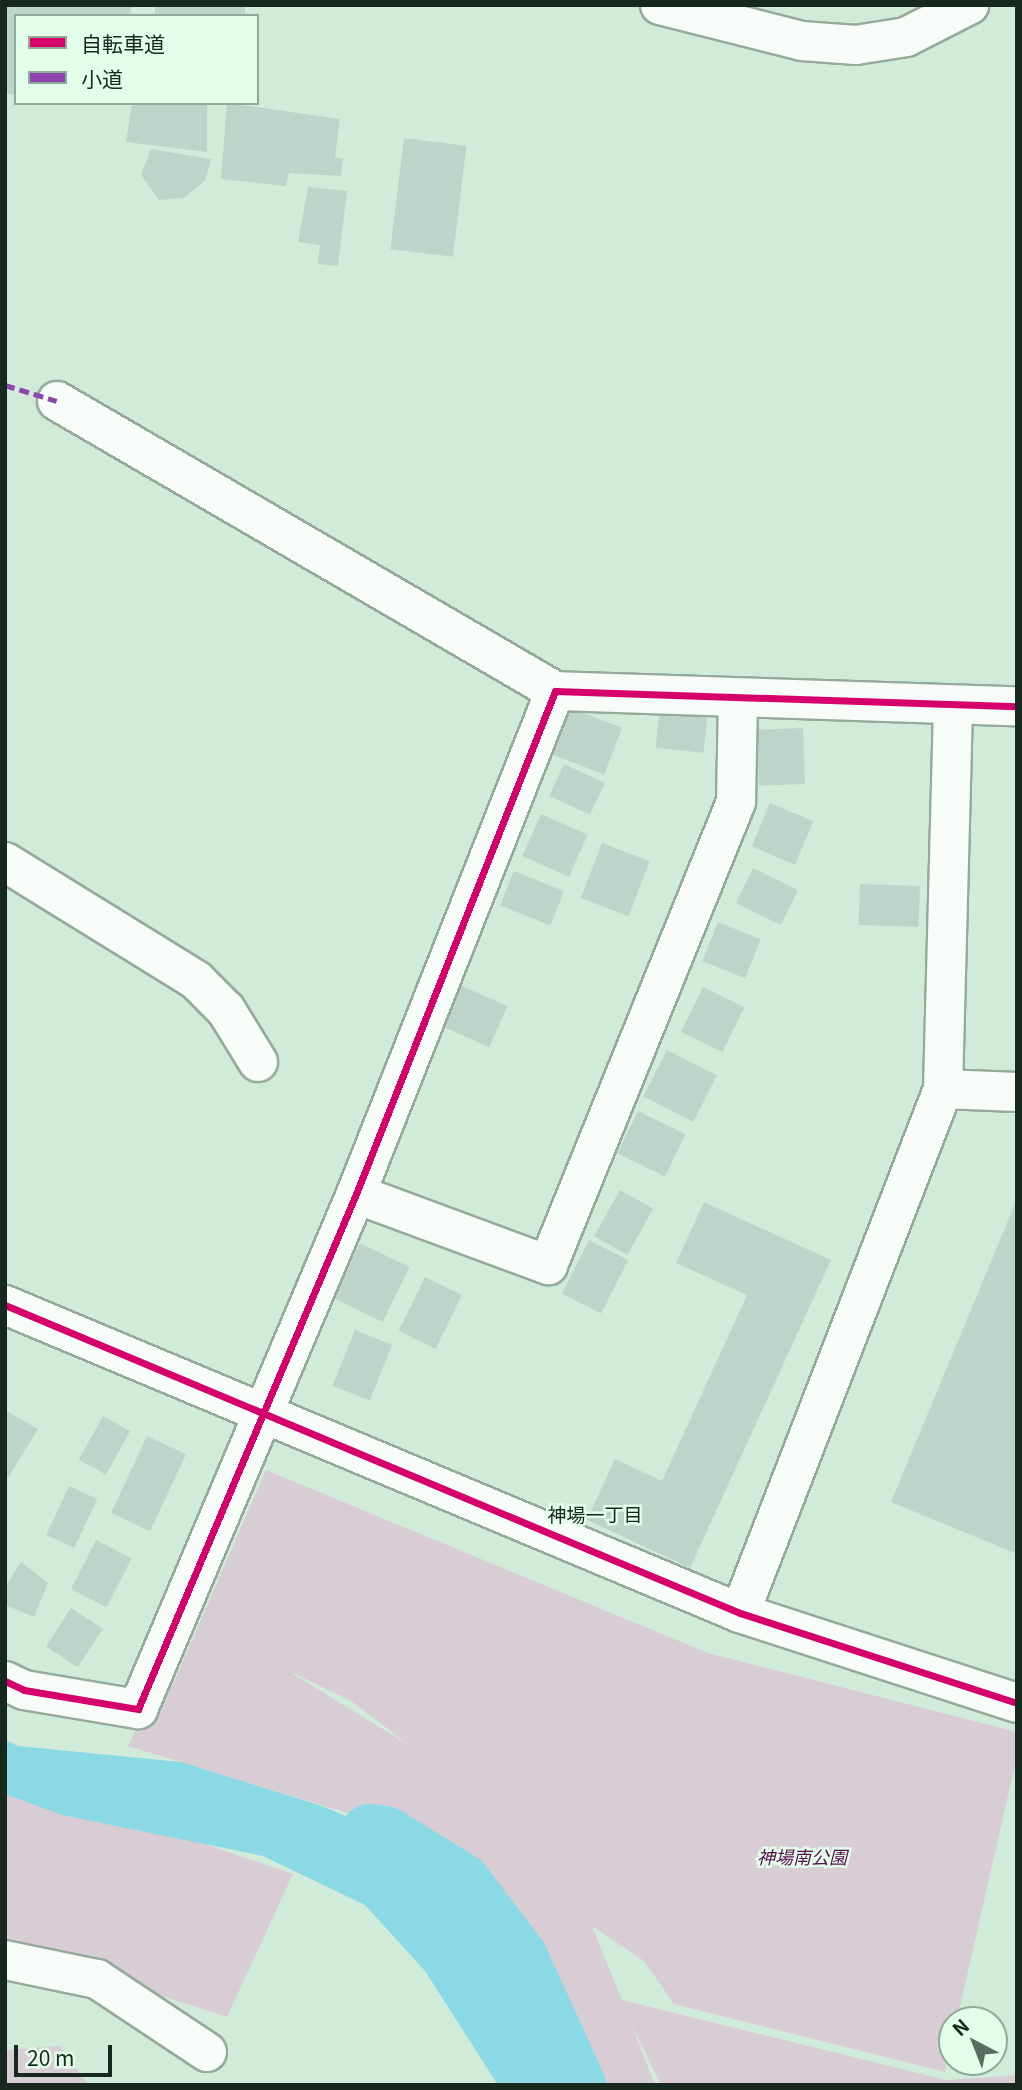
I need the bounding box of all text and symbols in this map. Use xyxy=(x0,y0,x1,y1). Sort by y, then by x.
legend xyxy=(14,14,259,105)
text: 自転車道 xyxy=(81,28,165,58)
text: 小道 xyxy=(81,63,123,93)
district label: 神場一丁目 xyxy=(548,1503,642,1525)
park label: 神場南公園 xyxy=(757,1845,847,1867)
north arrow xyxy=(938,2006,1008,2076)
text: N xyxy=(946,2012,974,2041)
scale bar xyxy=(18,2030,116,2074)
text: 20 m xyxy=(27,2042,74,2072)

